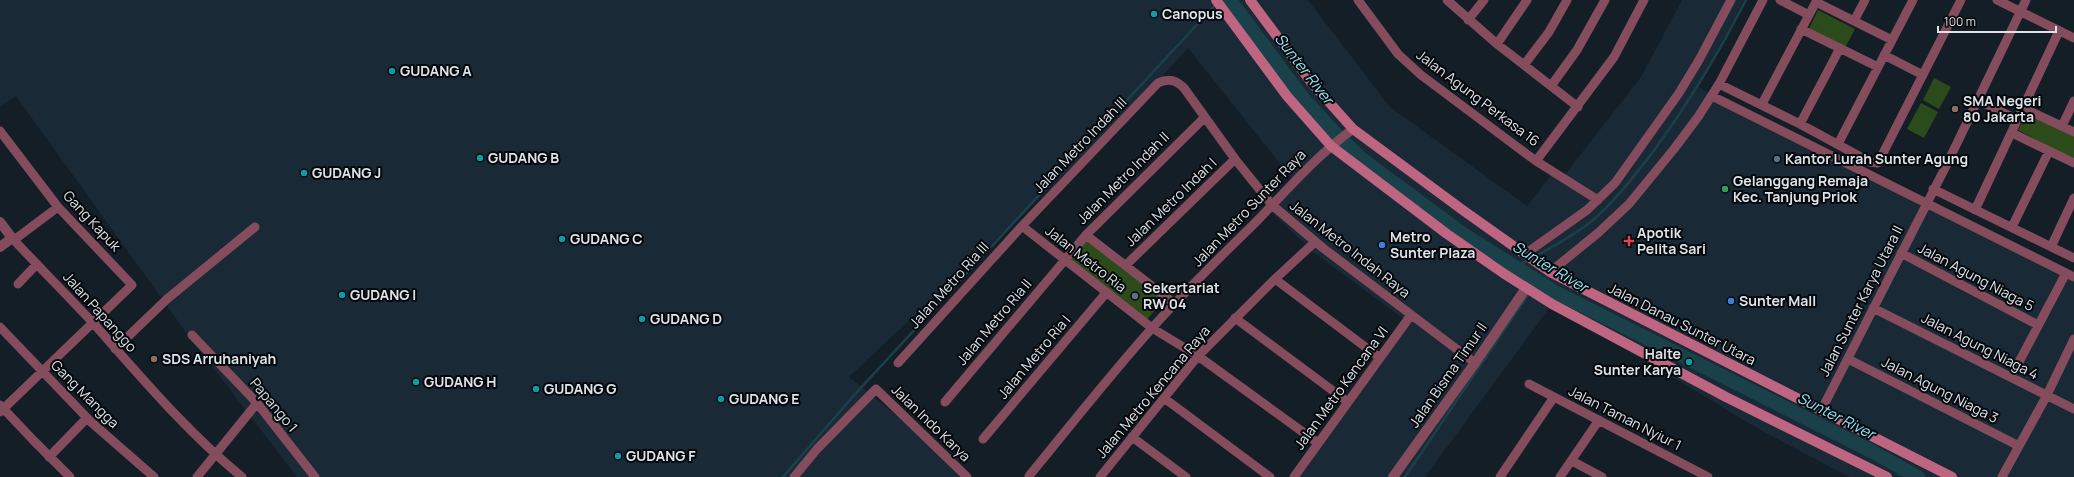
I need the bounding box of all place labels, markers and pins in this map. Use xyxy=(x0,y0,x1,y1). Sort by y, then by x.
place label: Canopus xyxy=(1162,4,1223,23)
marker: Canopus xyxy=(1149,9,1159,19)
place label: GUDANG A xyxy=(400,61,472,80)
marker: GUDANG A xyxy=(387,66,397,76)
place label: SMA Negeri 80 Jakarta xyxy=(1963,91,2041,126)
marker: SMA Negeri 80 Jakarta xyxy=(1950,104,1960,114)
place label: GUDANG B xyxy=(488,148,559,167)
place label: Kantor Lurah Sunter Agung xyxy=(1785,149,1968,168)
marker: GUDANG B xyxy=(475,153,485,163)
marker: Kantor Lurah Sunter Agung xyxy=(1772,154,1782,164)
place label: GUDANG J xyxy=(312,163,381,182)
marker: GUDANG J xyxy=(299,168,309,178)
place label: Gelanggang Remaja Kec. Tanjung Priok xyxy=(1733,171,1868,206)
marker: Gelanggang Remaja Kec. Tanjung Priok xyxy=(1720,184,1730,194)
place label: Apotik Pelita Sari xyxy=(1637,223,1706,258)
place label: Metro Sunter Plaza xyxy=(1390,227,1475,262)
place label: GUDANG C xyxy=(570,229,643,248)
marker: GUDANG C xyxy=(557,234,567,244)
marker: Apotik Pelita Sari xyxy=(1624,236,1634,246)
marker: Metro Sunter Plaza xyxy=(1377,240,1387,250)
place label: Sekertariat RW 04 xyxy=(1143,278,1220,313)
place label: GUDANG I xyxy=(350,285,416,304)
marker: GUDANG I xyxy=(337,290,347,300)
marker: Sekertariat RW 04 xyxy=(1130,291,1140,301)
place label: Sunter Mall xyxy=(1739,291,1816,310)
marker: Sunter Mall xyxy=(1726,296,1736,306)
place label: GUDANG D xyxy=(650,309,722,328)
marker: GUDANG D xyxy=(637,314,647,324)
place label: Halte Sunter Karya xyxy=(1594,344,1681,379)
place label: SDS Arruhaniyah xyxy=(162,349,276,368)
marker: SDS Arruhaniyah xyxy=(149,354,159,364)
marker: Halte Sunter Karya xyxy=(1684,357,1694,367)
place label: GUDANG H xyxy=(424,372,496,391)
marker: GUDANG H xyxy=(411,377,421,387)
place label: GUDANG G xyxy=(544,379,617,398)
marker: GUDANG G xyxy=(531,384,541,394)
place label: GUDANG E xyxy=(729,389,800,408)
marker: GUDANG E xyxy=(716,394,726,404)
place label: GUDANG F xyxy=(626,446,696,465)
marker: GUDANG F xyxy=(613,451,623,461)

